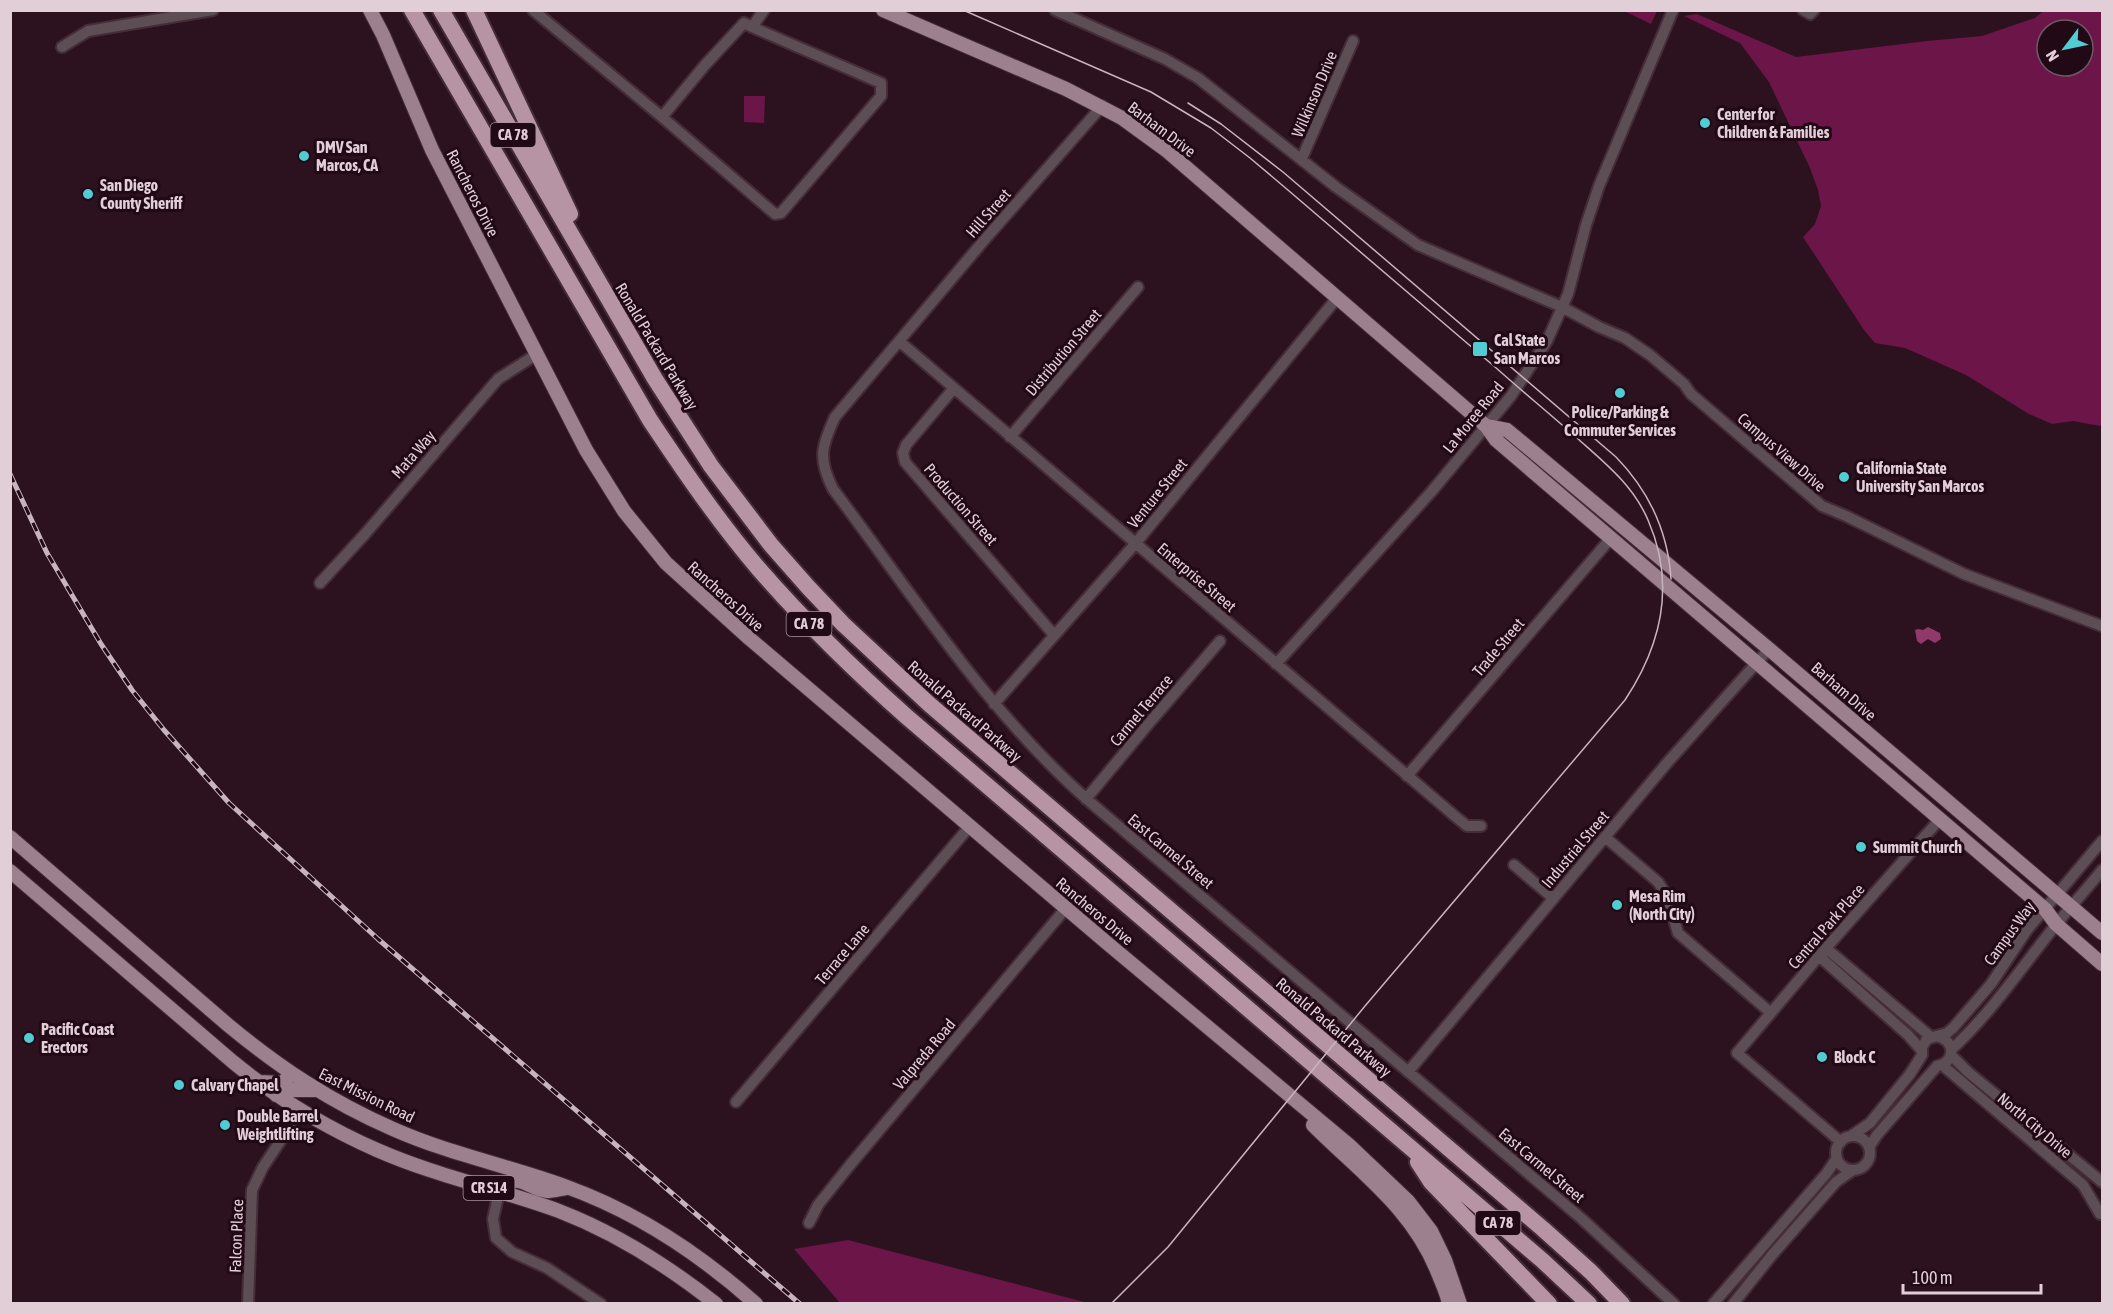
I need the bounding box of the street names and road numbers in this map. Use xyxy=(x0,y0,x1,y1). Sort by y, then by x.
street label: Wilkinson Drive xyxy=(1288,48,1340,140)
street label: Barham Drive xyxy=(1125,98,1199,160)
road number: CA 78 xyxy=(490,123,536,147)
street label: Rancheros Drive xyxy=(443,146,503,240)
street label: Hill Street xyxy=(962,185,1014,241)
street label: Ronald Packard Parkway xyxy=(611,279,702,413)
street label: Distribution Street xyxy=(1022,305,1105,399)
street label: La Moree Road xyxy=(1439,378,1507,456)
street label: Campus View Drive xyxy=(1734,409,1830,496)
street label: Mata Way xyxy=(387,426,440,482)
street label: Venture Street xyxy=(1124,454,1191,531)
street label: Production Street xyxy=(921,460,1002,549)
street label: Enterprise Street xyxy=(1153,539,1240,616)
street label: Rancheros Drive xyxy=(685,557,767,635)
road number: CA 78 xyxy=(786,612,832,636)
street label: Trade Street xyxy=(1469,614,1528,680)
street label: Ronald Packard Parkway xyxy=(904,657,1026,766)
street label: Barham Drive xyxy=(1808,658,1880,724)
street label: Carmel Terrace xyxy=(1106,671,1176,749)
street label: Industrial Street xyxy=(1538,807,1613,891)
street label: East Carmel Street xyxy=(1124,810,1218,892)
street label: Rancheros Drive xyxy=(1053,873,1137,949)
street label: Central Park Place xyxy=(1784,880,1868,972)
street label: Campus Way xyxy=(1980,897,2039,969)
street label: Terrace Lane xyxy=(811,920,873,988)
street label: Ronald Packard Parkway xyxy=(1272,974,1395,1081)
street label: Valpreda Road xyxy=(889,1015,959,1093)
street label: East Mission Road xyxy=(316,1064,418,1126)
street label: North City Drive xyxy=(1994,1089,2076,1162)
street label: East Carmel Street xyxy=(1495,1124,1589,1206)
road number: CR S14 xyxy=(464,1176,514,1200)
street label: Falcon Place xyxy=(226,1199,246,1273)
road number: CA 78 xyxy=(1476,1211,1520,1235)

